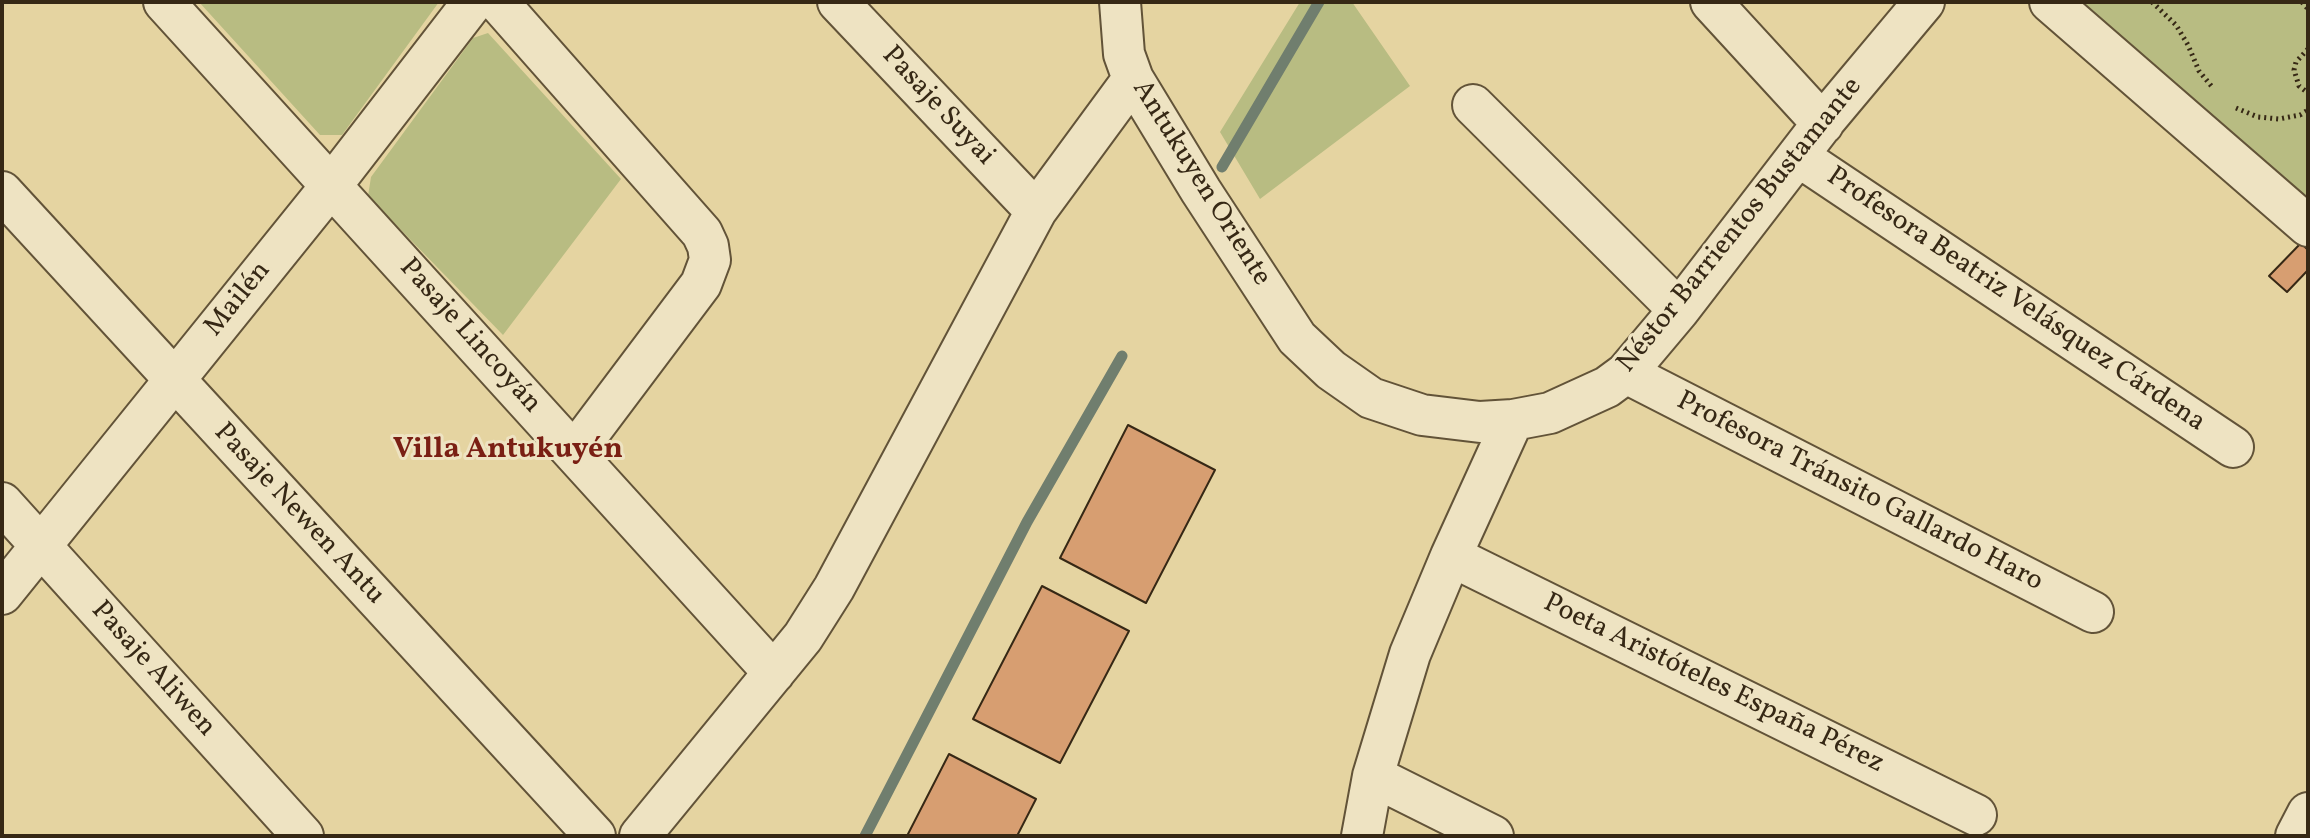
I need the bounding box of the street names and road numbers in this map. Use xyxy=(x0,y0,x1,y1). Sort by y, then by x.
street label: Pasaje Suyai xyxy=(873,40,1001,174)
street label: Néstor Barrientos Bustamante xyxy=(1611,72,1871,380)
street label: Antukuyen Oriente xyxy=(1123,75,1277,293)
street label: Profesora Beatriz Velásquez Cárdena xyxy=(1819,161,2211,441)
street label: Pasaje Lincoyán xyxy=(391,253,547,421)
street label: Mailén xyxy=(199,256,279,344)
street label: Profesora Tránsito Gallardo Haro xyxy=(1670,386,2048,600)
street label: Pasaje Newen Antu xyxy=(205,417,391,613)
street label: Poeta Aristóteles España Pérez xyxy=(1537,588,1889,782)
street label: Pasaje Aliwen xyxy=(82,595,222,745)

